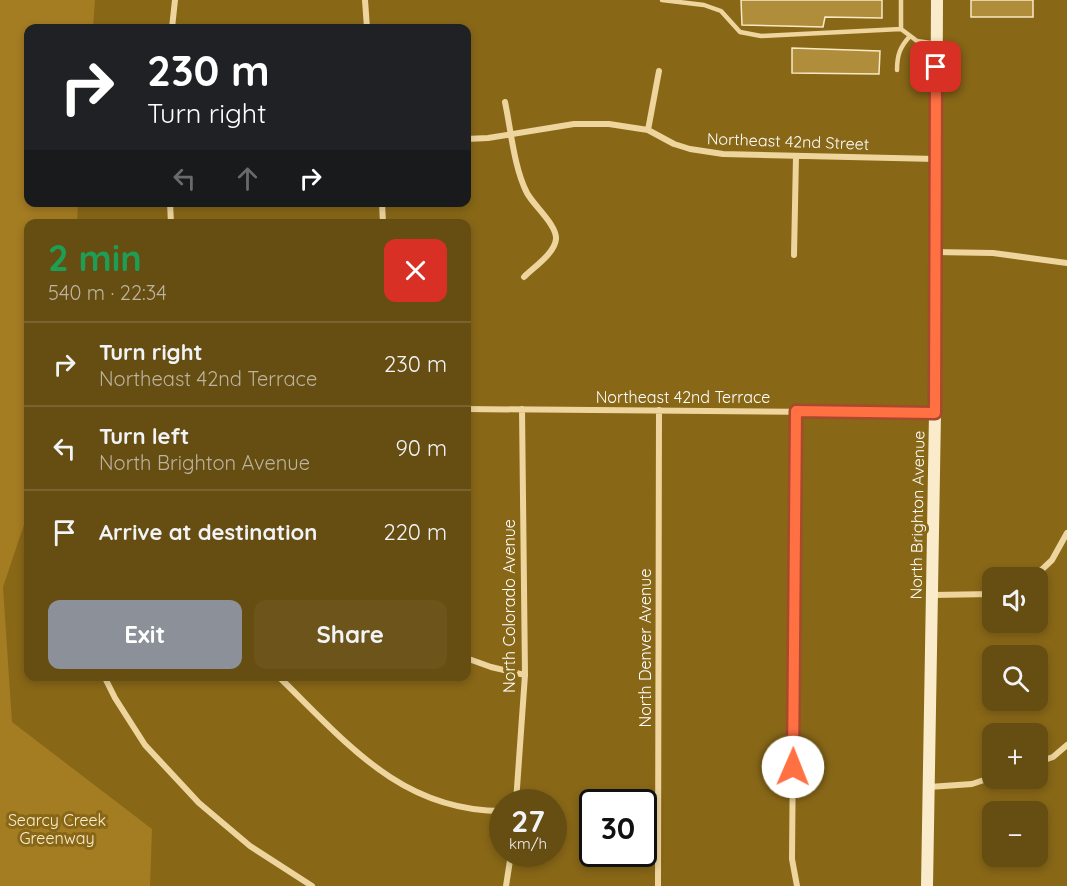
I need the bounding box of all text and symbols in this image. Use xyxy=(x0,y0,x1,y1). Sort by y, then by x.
pin xyxy=(910,41,961,92)
text: 230 m xyxy=(147,44,270,97)
icon: right xyxy=(48,48,126,126)
icon: arrive xyxy=(919,50,952,83)
text: Turn right xyxy=(147,96,266,130)
street label: Northeast 42nd Street xyxy=(706,128,870,154)
icon: left xyxy=(168,162,201,195)
icon: ahead xyxy=(231,162,264,195)
icon: right xyxy=(294,162,327,195)
text: 2 min xyxy=(48,235,142,280)
button: close xyxy=(384,239,447,302)
text: 540 m · 22:34 xyxy=(48,280,167,305)
text: Turn right xyxy=(99,338,203,366)
icon: right xyxy=(48,348,81,381)
text: 230 m xyxy=(384,350,447,378)
text: Northeast 42nd Terrace xyxy=(99,366,317,391)
street label: Northeast 42nd Terrace xyxy=(596,387,770,407)
text: Turn left xyxy=(99,422,189,450)
street label: North Brighton Avenue xyxy=(906,430,928,600)
icon: left xyxy=(48,432,81,465)
text: 90 m xyxy=(396,434,447,462)
text: North Brighton Avenue xyxy=(99,450,310,475)
icon: arrive xyxy=(48,516,81,549)
text: Arrive at destination xyxy=(99,518,317,546)
text: 220 m xyxy=(383,518,447,546)
street label: North Colorado Avenue xyxy=(499,519,519,693)
map controls xyxy=(982,567,1048,867)
button: sound xyxy=(982,567,1048,633)
street label: North Denver Avenue xyxy=(635,569,655,727)
button: Exit xyxy=(48,600,242,669)
button: Share xyxy=(254,600,447,669)
button: search xyxy=(982,645,1048,711)
button: + xyxy=(982,723,1048,789)
position arrow xyxy=(761,735,825,799)
speed limit sign: 30 xyxy=(579,789,657,867)
button: − xyxy=(982,801,1048,867)
text: 27 xyxy=(511,802,545,840)
park label: Searcy Creek Greenway xyxy=(8,810,106,848)
text: km/h xyxy=(509,834,547,853)

